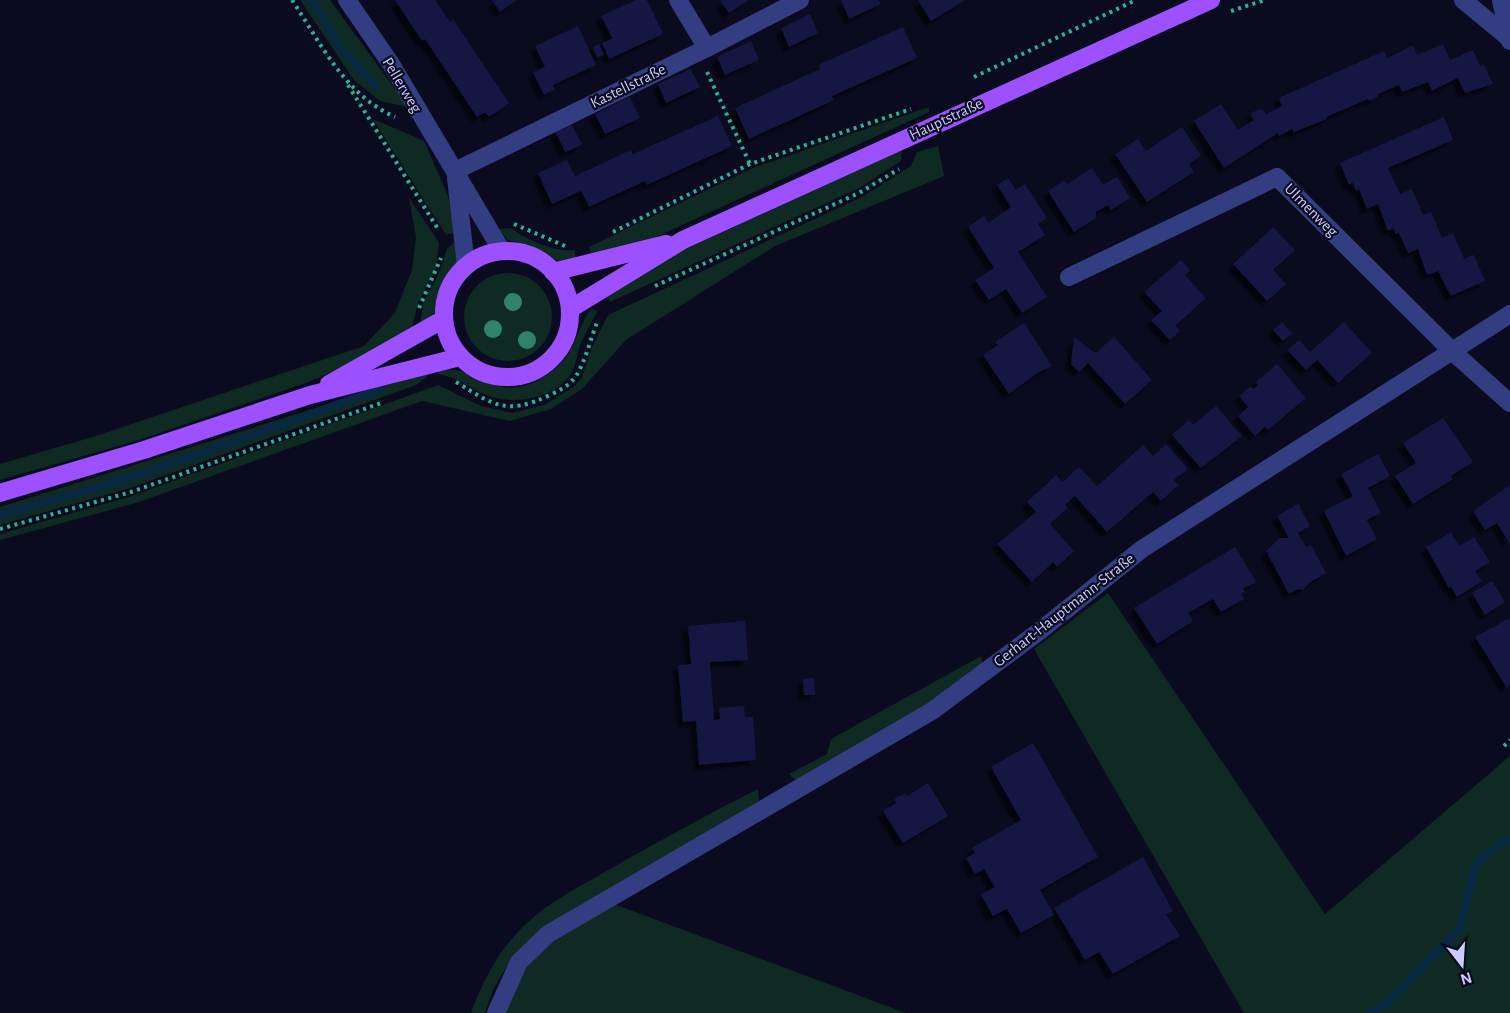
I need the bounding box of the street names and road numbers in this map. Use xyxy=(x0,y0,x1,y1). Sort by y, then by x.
street label: Pellerweg xyxy=(379,55,425,116)
street label: Kastellstraße xyxy=(588,61,668,111)
street label: Hauptstraße xyxy=(907,95,985,143)
street label: Ulmenweg xyxy=(1281,180,1341,240)
street label: Gerhart-Hauptmann-Straße xyxy=(991,550,1137,670)

